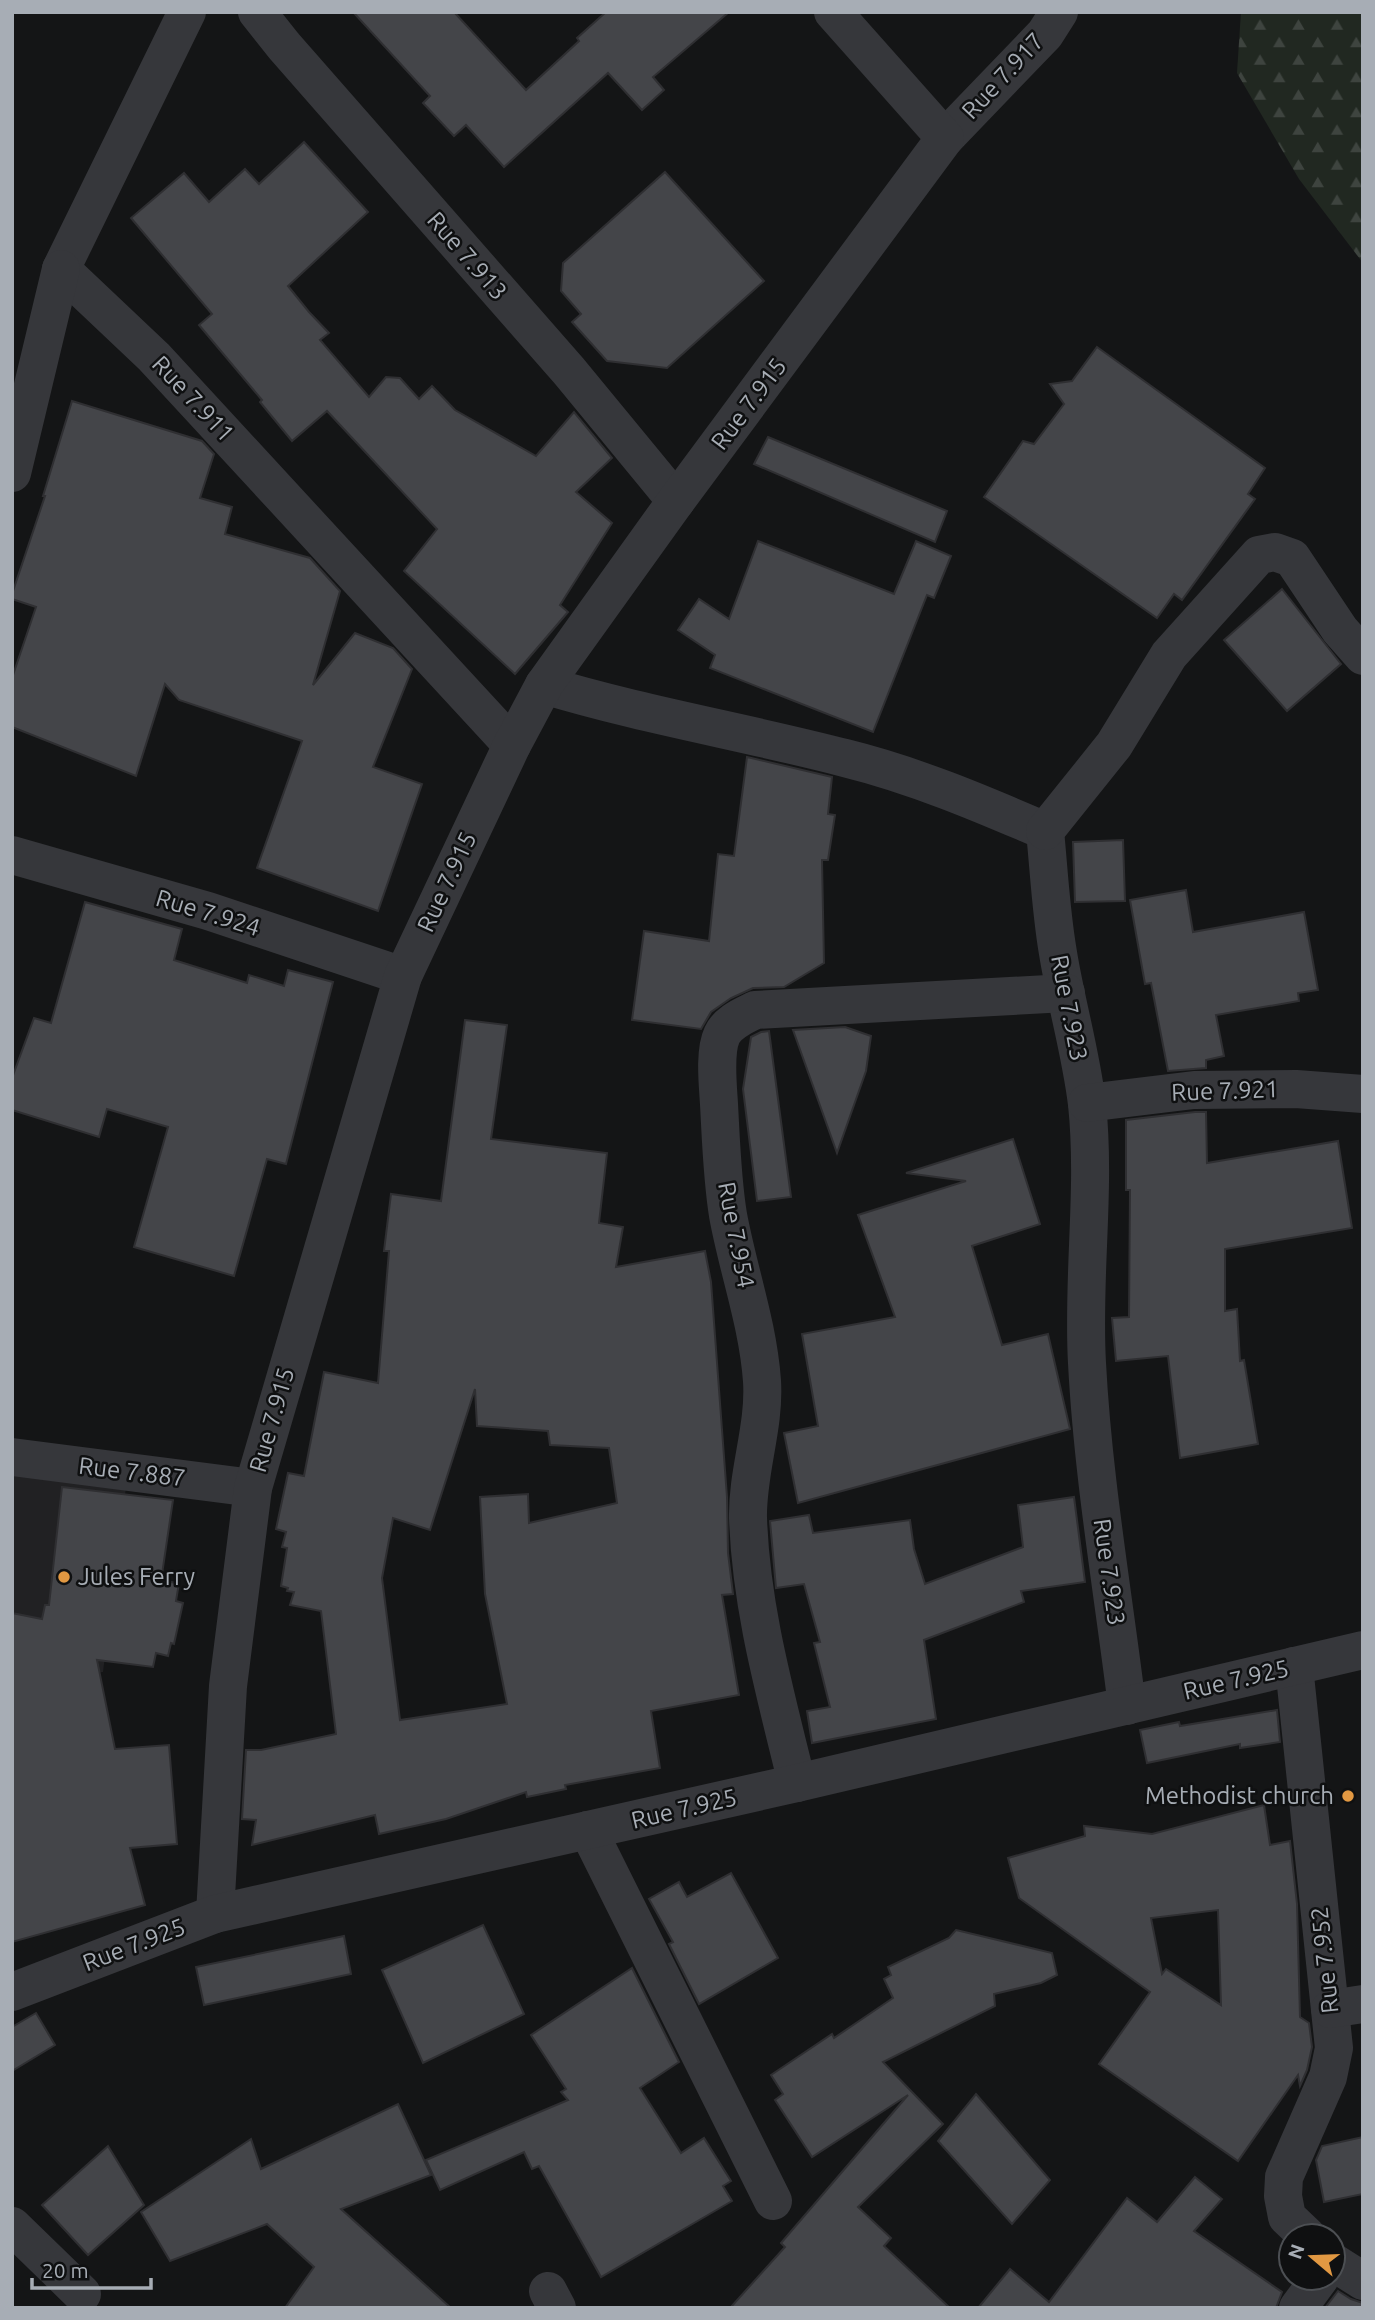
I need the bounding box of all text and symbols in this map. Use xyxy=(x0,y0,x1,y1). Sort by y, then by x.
street label: Rue 7.917 xyxy=(956,27,1049,124)
street label: Rue 7.913 xyxy=(422,206,513,305)
street label: Rue 7.911 xyxy=(147,350,240,447)
street label: Rue 7.915 xyxy=(705,353,792,455)
street label: Rue 7.915 xyxy=(412,827,481,936)
street label: Rue 7.924 xyxy=(153,884,263,941)
street label: Rue 7.923 xyxy=(1046,953,1093,1063)
street label: Rue 7.921 xyxy=(1171,1075,1279,1106)
street label: Rue 7.954 xyxy=(713,1180,760,1290)
street label: Rue 7.915 xyxy=(244,1364,299,1475)
street label: Rue 7.887 xyxy=(77,1452,187,1491)
street label: Rue 7.923 xyxy=(1089,1517,1130,1627)
place label: Jules Ferry xyxy=(78,1563,196,1590)
marker: Jules Ferry xyxy=(56,1569,72,1585)
street label: Rue 7.925 xyxy=(1181,1654,1291,1705)
place label: Methodist church xyxy=(1145,1782,1334,1809)
street label: Rue 7.925 xyxy=(629,1783,739,1834)
marker: Methodist church xyxy=(1340,1788,1356,1804)
street label: Rue 7.952 xyxy=(1305,1905,1344,2015)
street label: Rue 7.925 xyxy=(79,1913,189,1976)
north arrow xyxy=(1277,2222,1347,2292)
text: N xyxy=(1283,2241,1309,2262)
scale bar xyxy=(32,2246,150,2290)
text: 20 m xyxy=(42,2258,89,2282)

